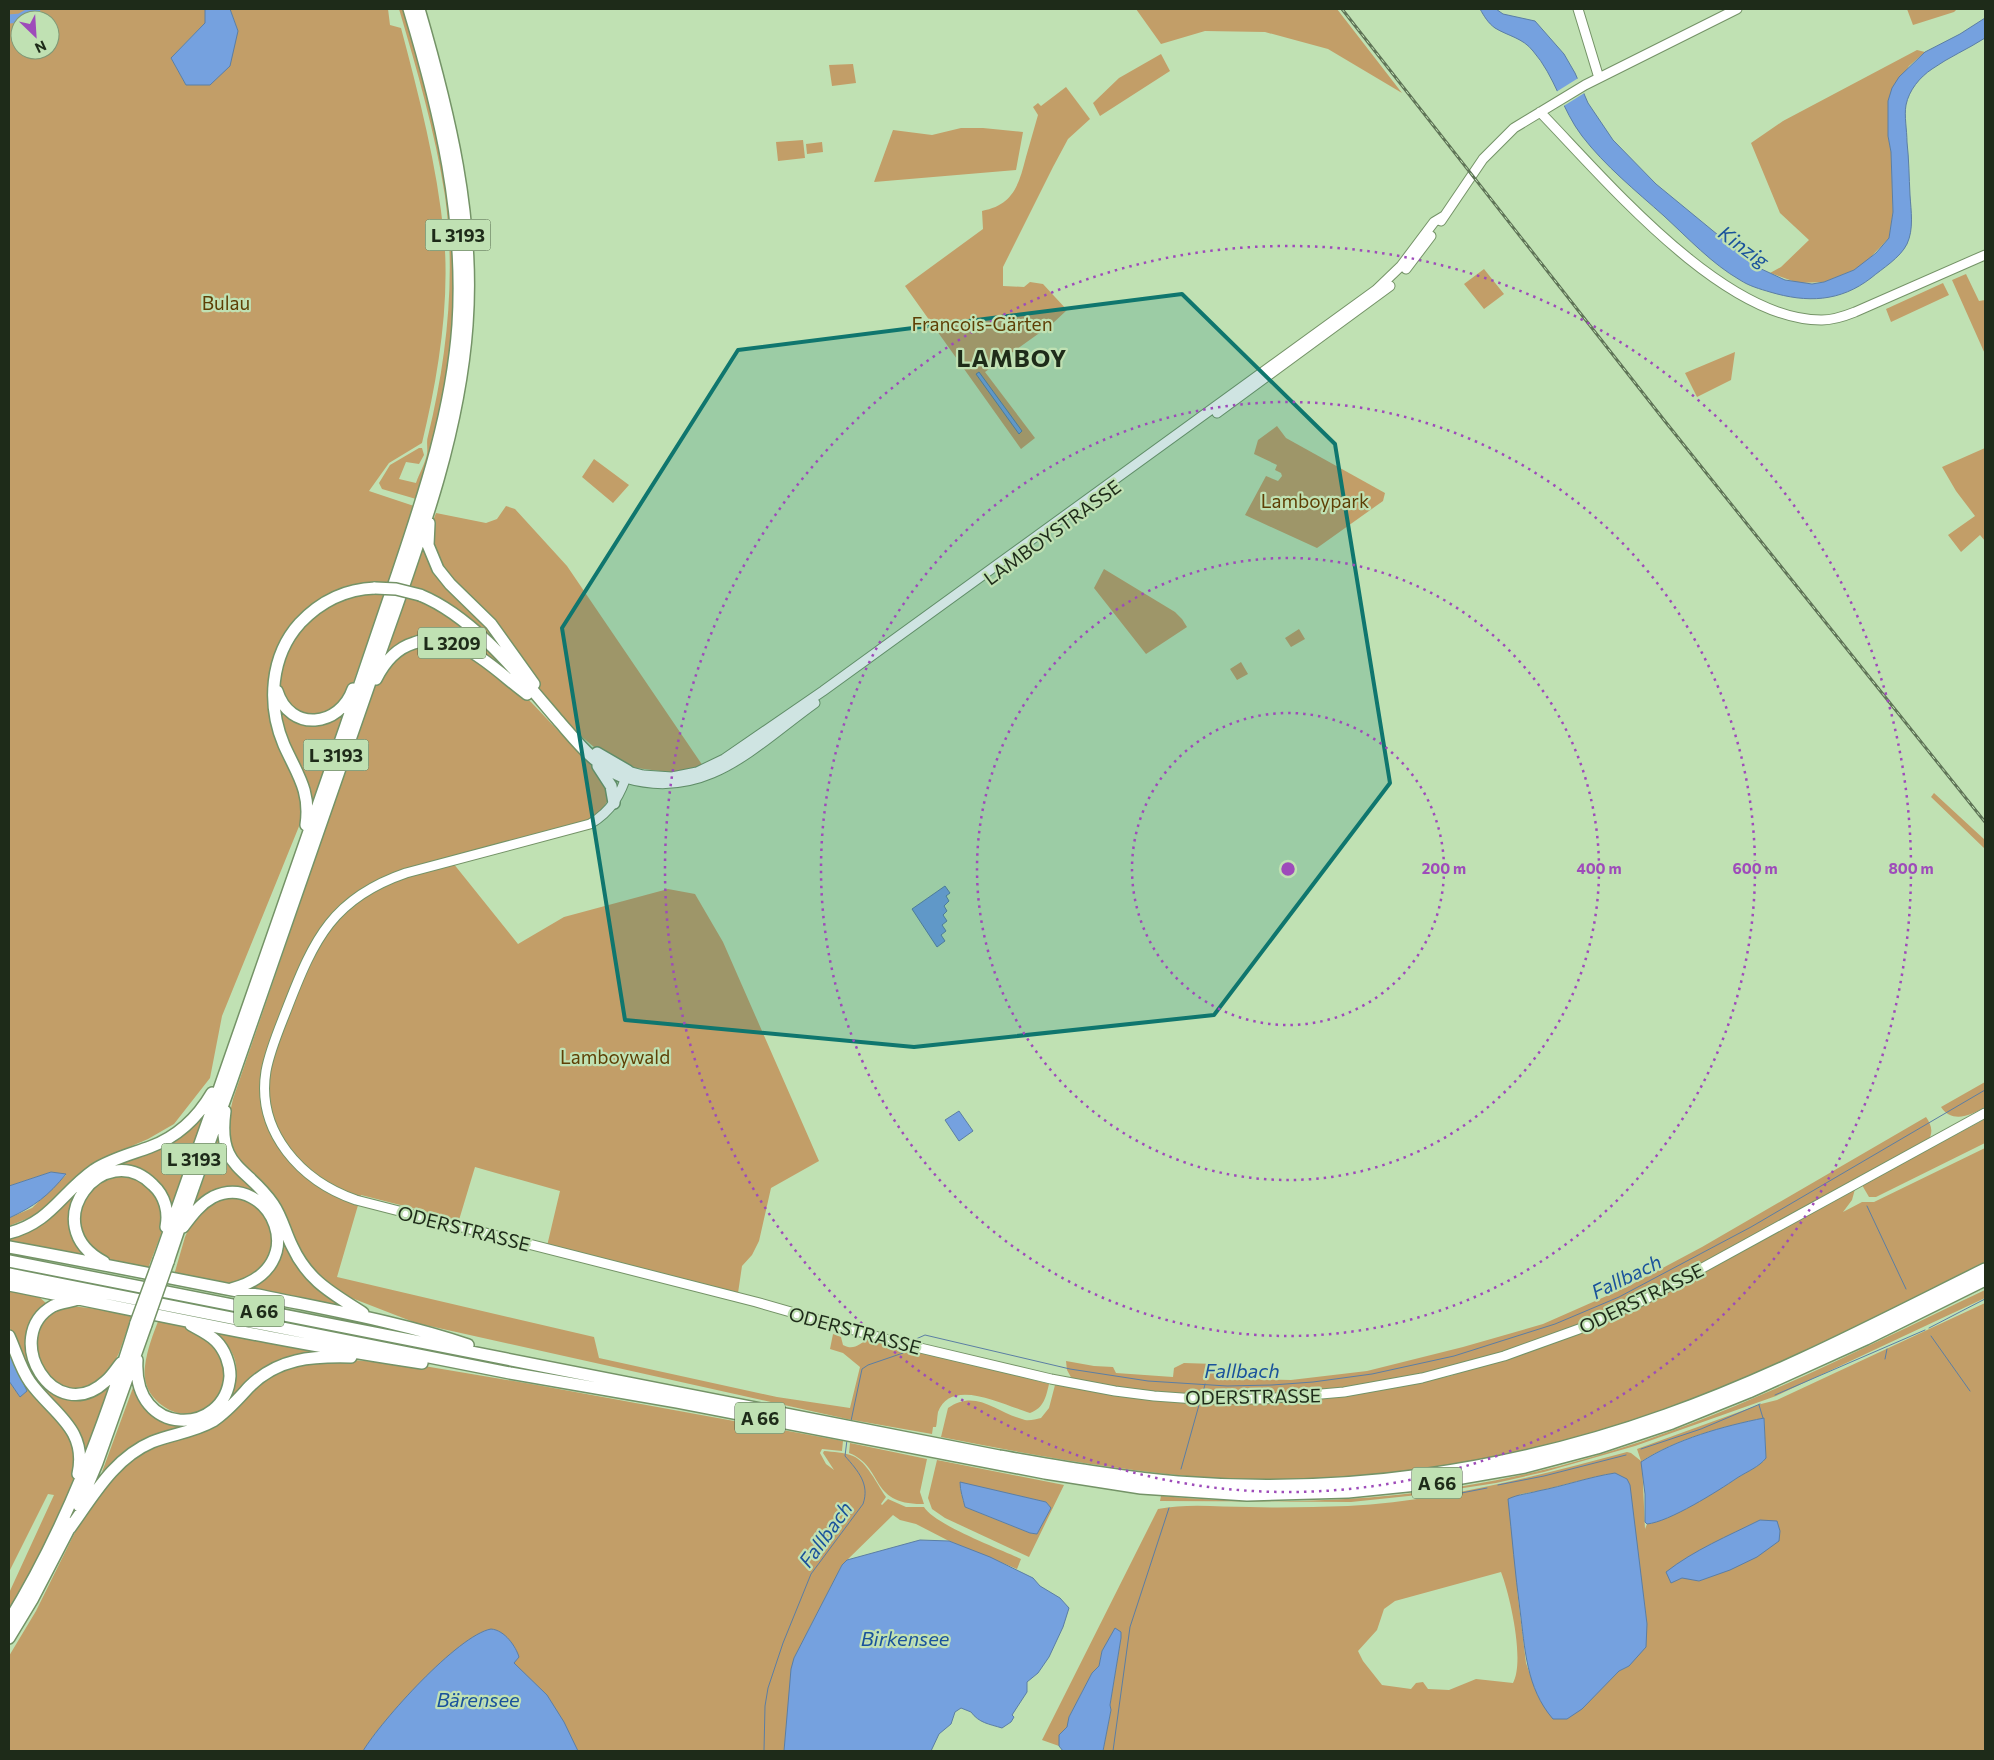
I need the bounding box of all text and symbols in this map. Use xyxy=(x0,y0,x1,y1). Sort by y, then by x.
north arrow xyxy=(10,10,60,60)
text: N xyxy=(32,37,49,57)
road number: L 3193 xyxy=(426,220,490,250)
water label: Kinzig xyxy=(1714,220,1775,273)
park label: Bulau xyxy=(202,291,250,314)
park label: Francois-Gärten xyxy=(911,312,1053,335)
district label: LAMBOY xyxy=(957,343,1067,372)
street label: LAMBOYSTRASSE xyxy=(979,475,1125,589)
park label: Lamboypark xyxy=(1261,489,1369,512)
road number: L 3209 xyxy=(418,628,486,658)
road number: L 3193 xyxy=(304,740,368,770)
text: 200 m xyxy=(1422,859,1466,877)
text: 400 m xyxy=(1576,859,1622,877)
text: 600 m xyxy=(1732,859,1778,877)
text: 800 m xyxy=(1888,859,1934,877)
centre of rings xyxy=(1279,860,1297,878)
park label: Lamboywald xyxy=(560,1045,670,1068)
road number: L 3193 xyxy=(162,1144,226,1174)
street label: ODERSTRASSE xyxy=(395,1200,533,1256)
water label: Fallbach xyxy=(1587,1249,1665,1303)
street label: ODERSTRASSE xyxy=(1575,1258,1707,1338)
road number: A 66 xyxy=(234,1295,284,1326)
street label: ODERSTRASSE xyxy=(786,1301,924,1359)
water label: Fallbach xyxy=(1204,1358,1280,1382)
street label: ODERSTRASSE xyxy=(1185,1383,1321,1409)
road number: A 66 xyxy=(735,1402,785,1434)
road number: A 66 xyxy=(1412,1468,1462,1499)
water label: Fallbach xyxy=(793,1496,857,1572)
water label: Birkensee xyxy=(861,1626,950,1650)
water label: Bärensee xyxy=(436,1687,520,1711)

